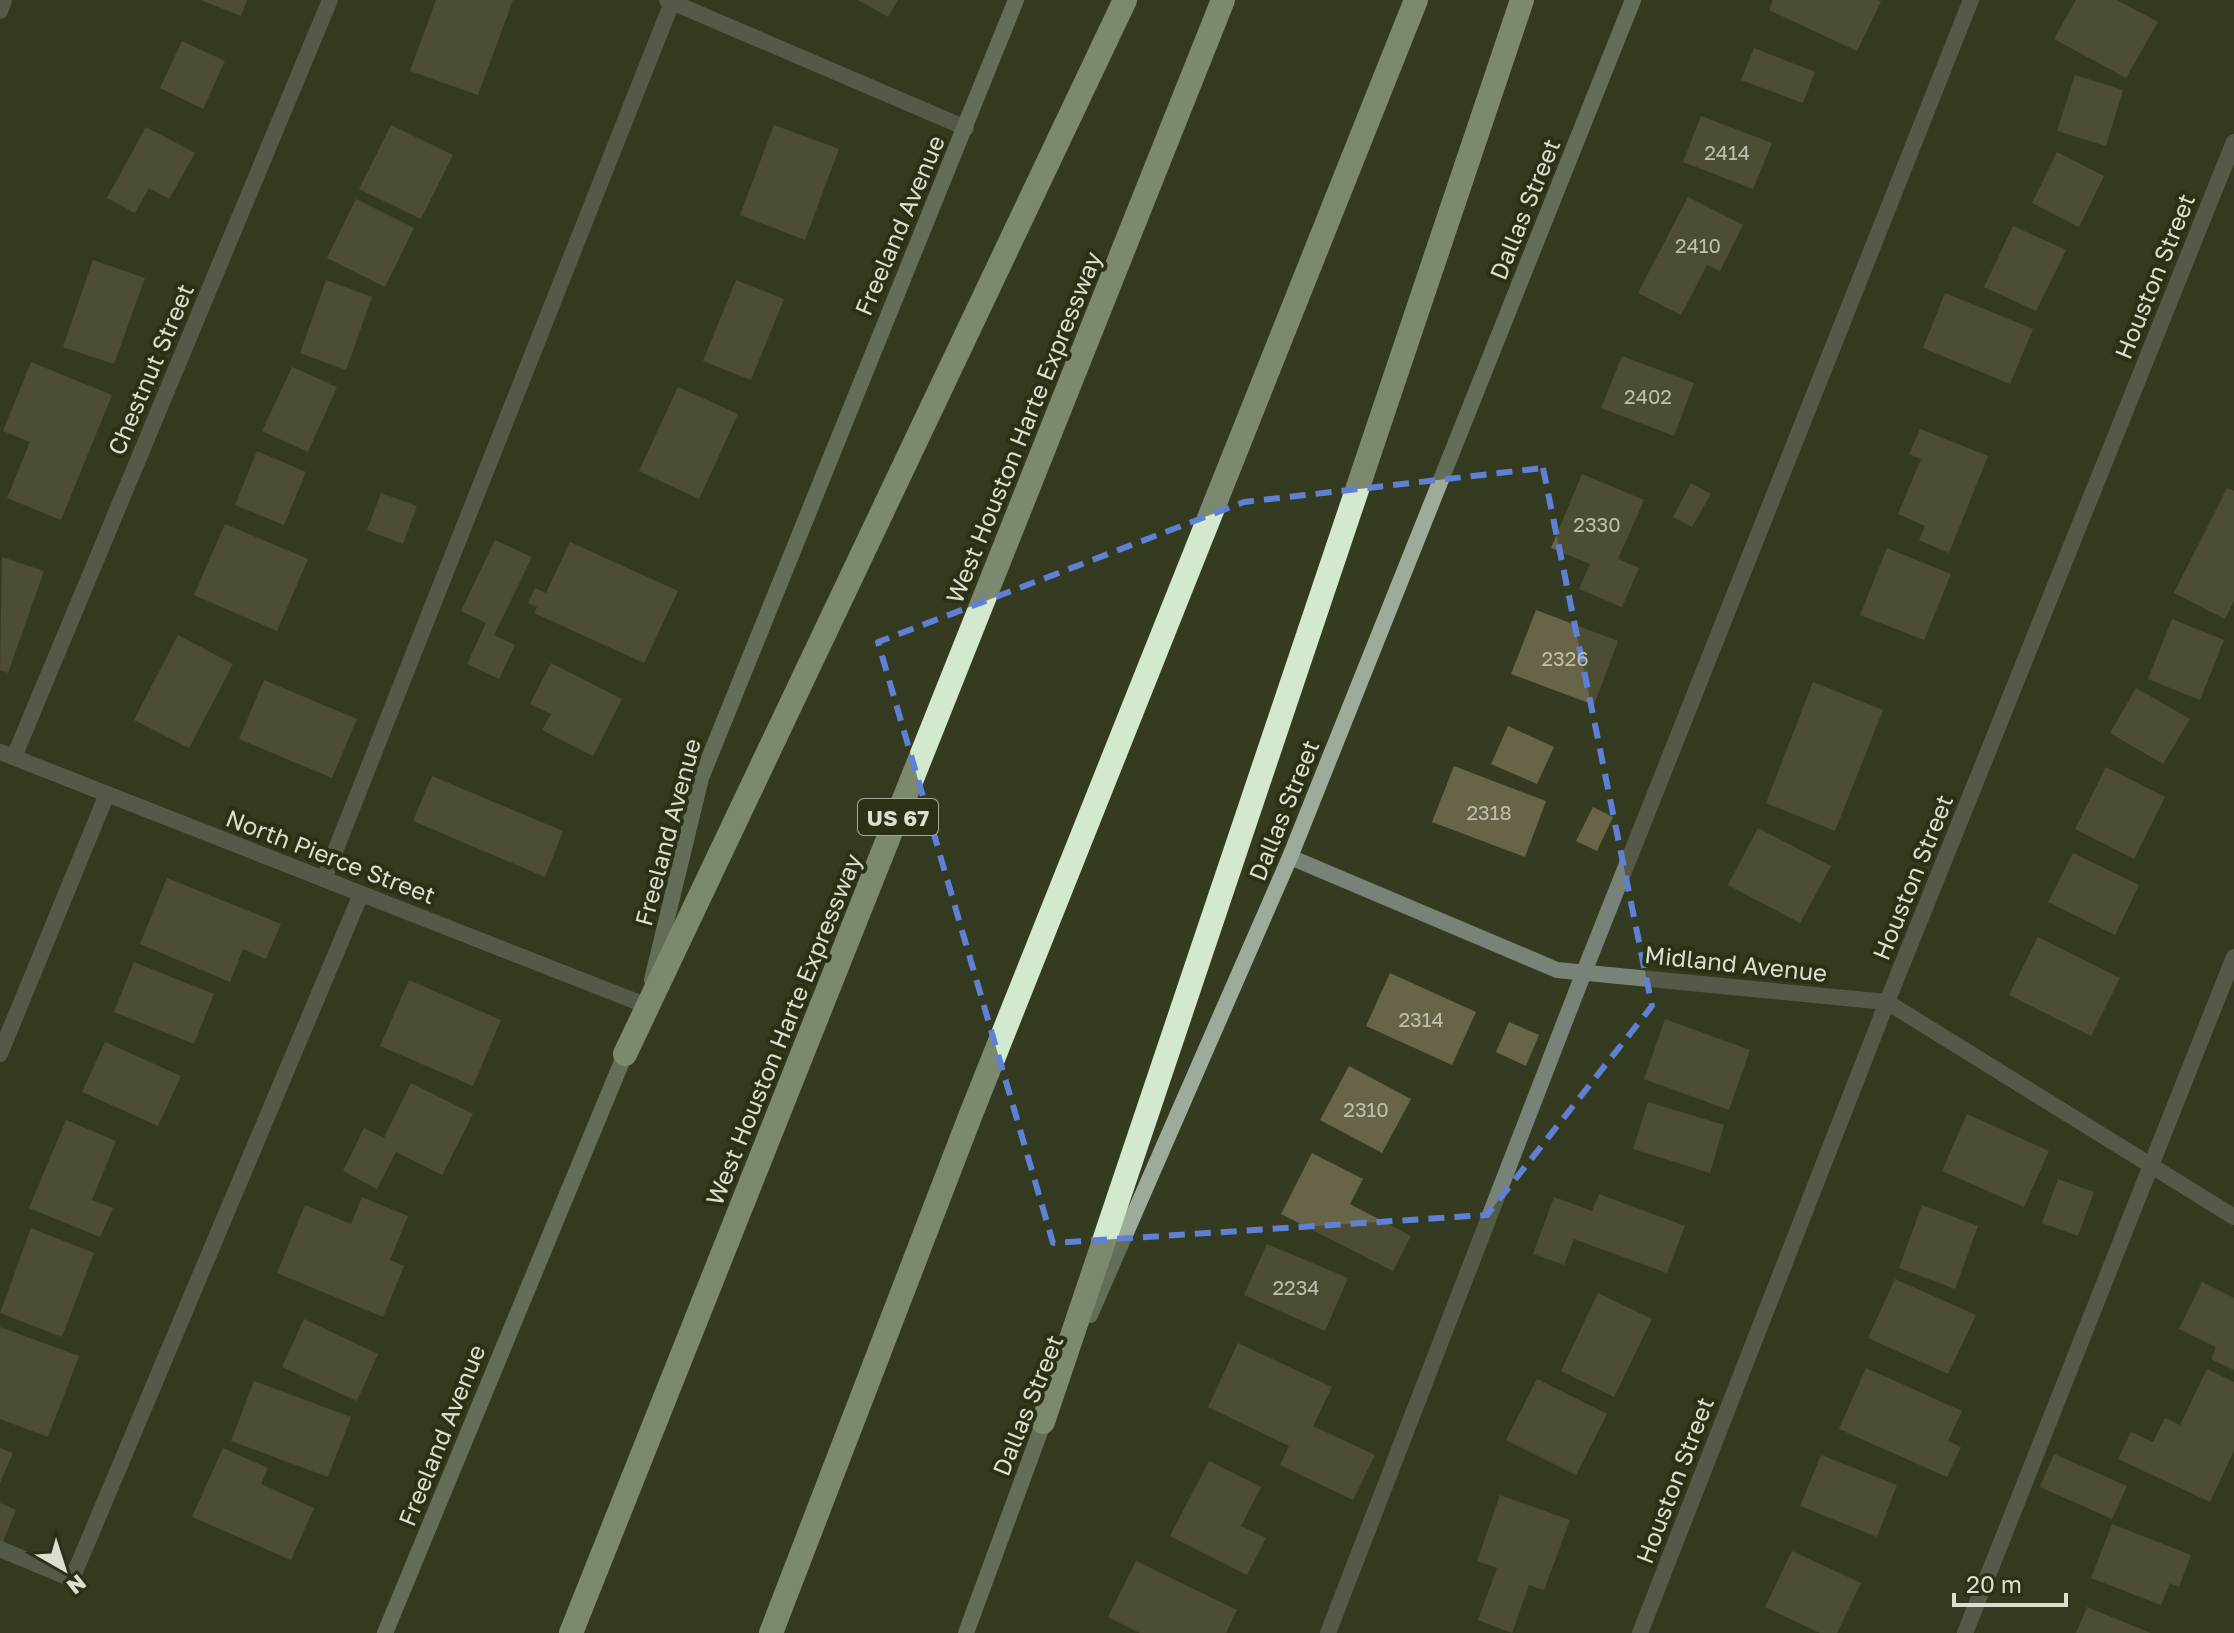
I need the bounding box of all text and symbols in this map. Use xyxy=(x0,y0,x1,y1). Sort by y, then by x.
street label: Freeland Avenue xyxy=(848,131,950,319)
street label: Dallas Street xyxy=(1483,134,1565,284)
house number: 2414 xyxy=(1704,140,1750,164)
street label: Houston Street xyxy=(2108,189,2200,363)
house number: 2410 xyxy=(1675,233,1721,257)
street label: West Houston Harte Expressway xyxy=(939,247,1107,607)
street label: Chestnut Street xyxy=(101,279,199,459)
house number: 2402 xyxy=(1624,384,1672,408)
house number: 2330 xyxy=(1573,512,1621,536)
house number: 2326 xyxy=(1542,646,1589,670)
street label: Freeland Avenue xyxy=(628,735,706,929)
street label: Dallas Street xyxy=(1242,735,1324,885)
street label: Houston Street xyxy=(1866,790,1958,964)
road number: US 67 xyxy=(858,799,938,835)
house number: 2318 xyxy=(1466,800,1512,824)
street label: North Pierce Street xyxy=(222,803,440,909)
street label: West Houston Harte Expressway xyxy=(699,849,867,1209)
street label: Midland Avenue xyxy=(1643,939,1829,987)
house number: 2314 xyxy=(1398,1007,1444,1031)
house number: 2310 xyxy=(1343,1097,1389,1121)
house number: 2234 xyxy=(1272,1275,1320,1299)
street label: Dallas Street xyxy=(986,1330,1068,1480)
street label: Freeland Avenue xyxy=(391,1340,491,1530)
street label: Houston Street xyxy=(1629,1393,1719,1567)
north arrow xyxy=(24,1529,104,1609)
scale bar xyxy=(1954,1557,2066,1607)
text: N xyxy=(62,1569,92,1601)
text: 20 m xyxy=(1966,1569,2022,1598)

